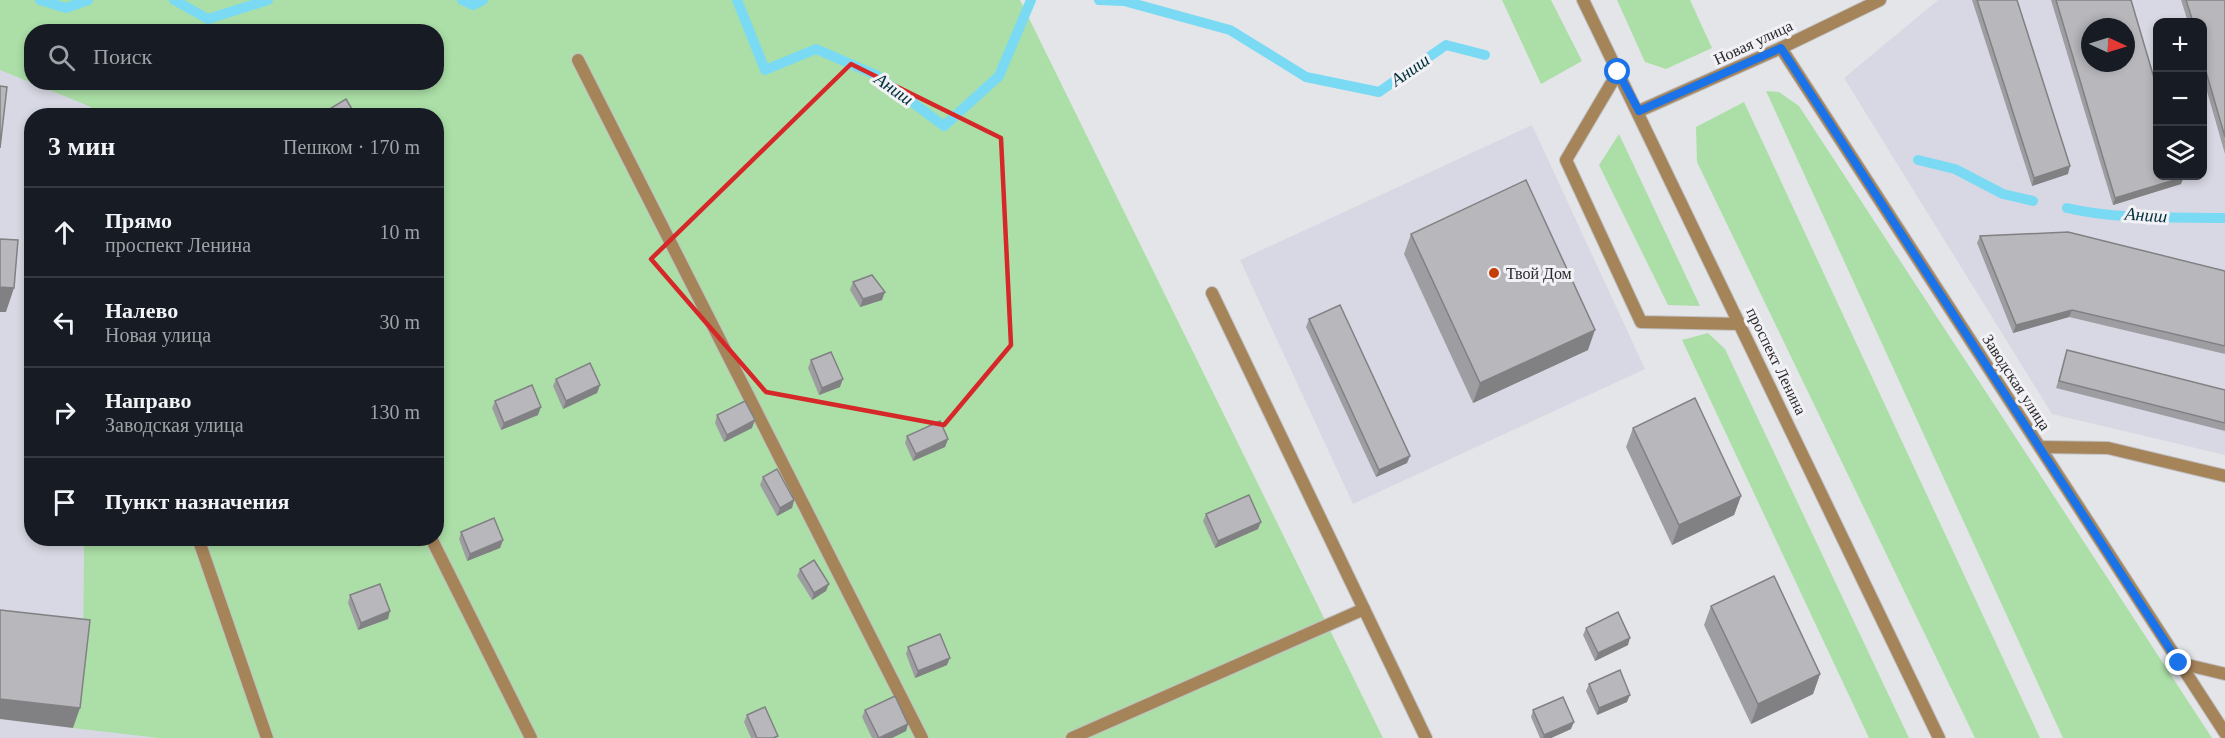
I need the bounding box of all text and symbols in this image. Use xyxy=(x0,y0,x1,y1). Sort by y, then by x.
street label: Новая улица xyxy=(1711,17,1796,69)
north arrow xyxy=(2081,18,2135,72)
map controls xyxy=(2153,18,2207,180)
button: + xyxy=(2153,18,2207,72)
search box xyxy=(24,24,444,90)
icon: search xyxy=(45,41,78,74)
text: Поиск xyxy=(93,44,152,69)
water label: Аниш xyxy=(1386,50,1433,91)
route start xyxy=(1604,58,1630,84)
water label: Аниш xyxy=(870,68,917,109)
button: − xyxy=(2153,72,2207,126)
button: layers xyxy=(2153,126,2207,180)
text: 3 мин xyxy=(48,132,115,161)
text: Пешком · 170 m xyxy=(283,136,420,158)
water label: Аниш xyxy=(2123,203,2168,226)
text: Прямо xyxy=(105,208,172,233)
icon: ahead xyxy=(48,216,81,249)
text: 10 m xyxy=(379,221,420,243)
text: проспект Ленина xyxy=(105,234,251,256)
place label: Твой Дом xyxy=(1506,265,1572,283)
marker: Твой Дом xyxy=(1487,266,1501,280)
text: Налево xyxy=(105,298,178,323)
street label: проспект Ленина xyxy=(1742,305,1810,418)
icon: left xyxy=(48,306,81,339)
text: 30 m xyxy=(379,311,420,333)
text: Новая улица xyxy=(105,324,211,346)
street label: Заводская улица xyxy=(1978,331,2054,434)
text: Направо xyxy=(105,388,191,413)
icon: right xyxy=(48,396,81,429)
text: 130 m xyxy=(369,401,420,423)
text: Заводская улица xyxy=(105,414,244,436)
icon: arrive xyxy=(48,486,81,519)
text: Пункт назначения xyxy=(105,489,290,514)
route end xyxy=(2165,649,2191,675)

